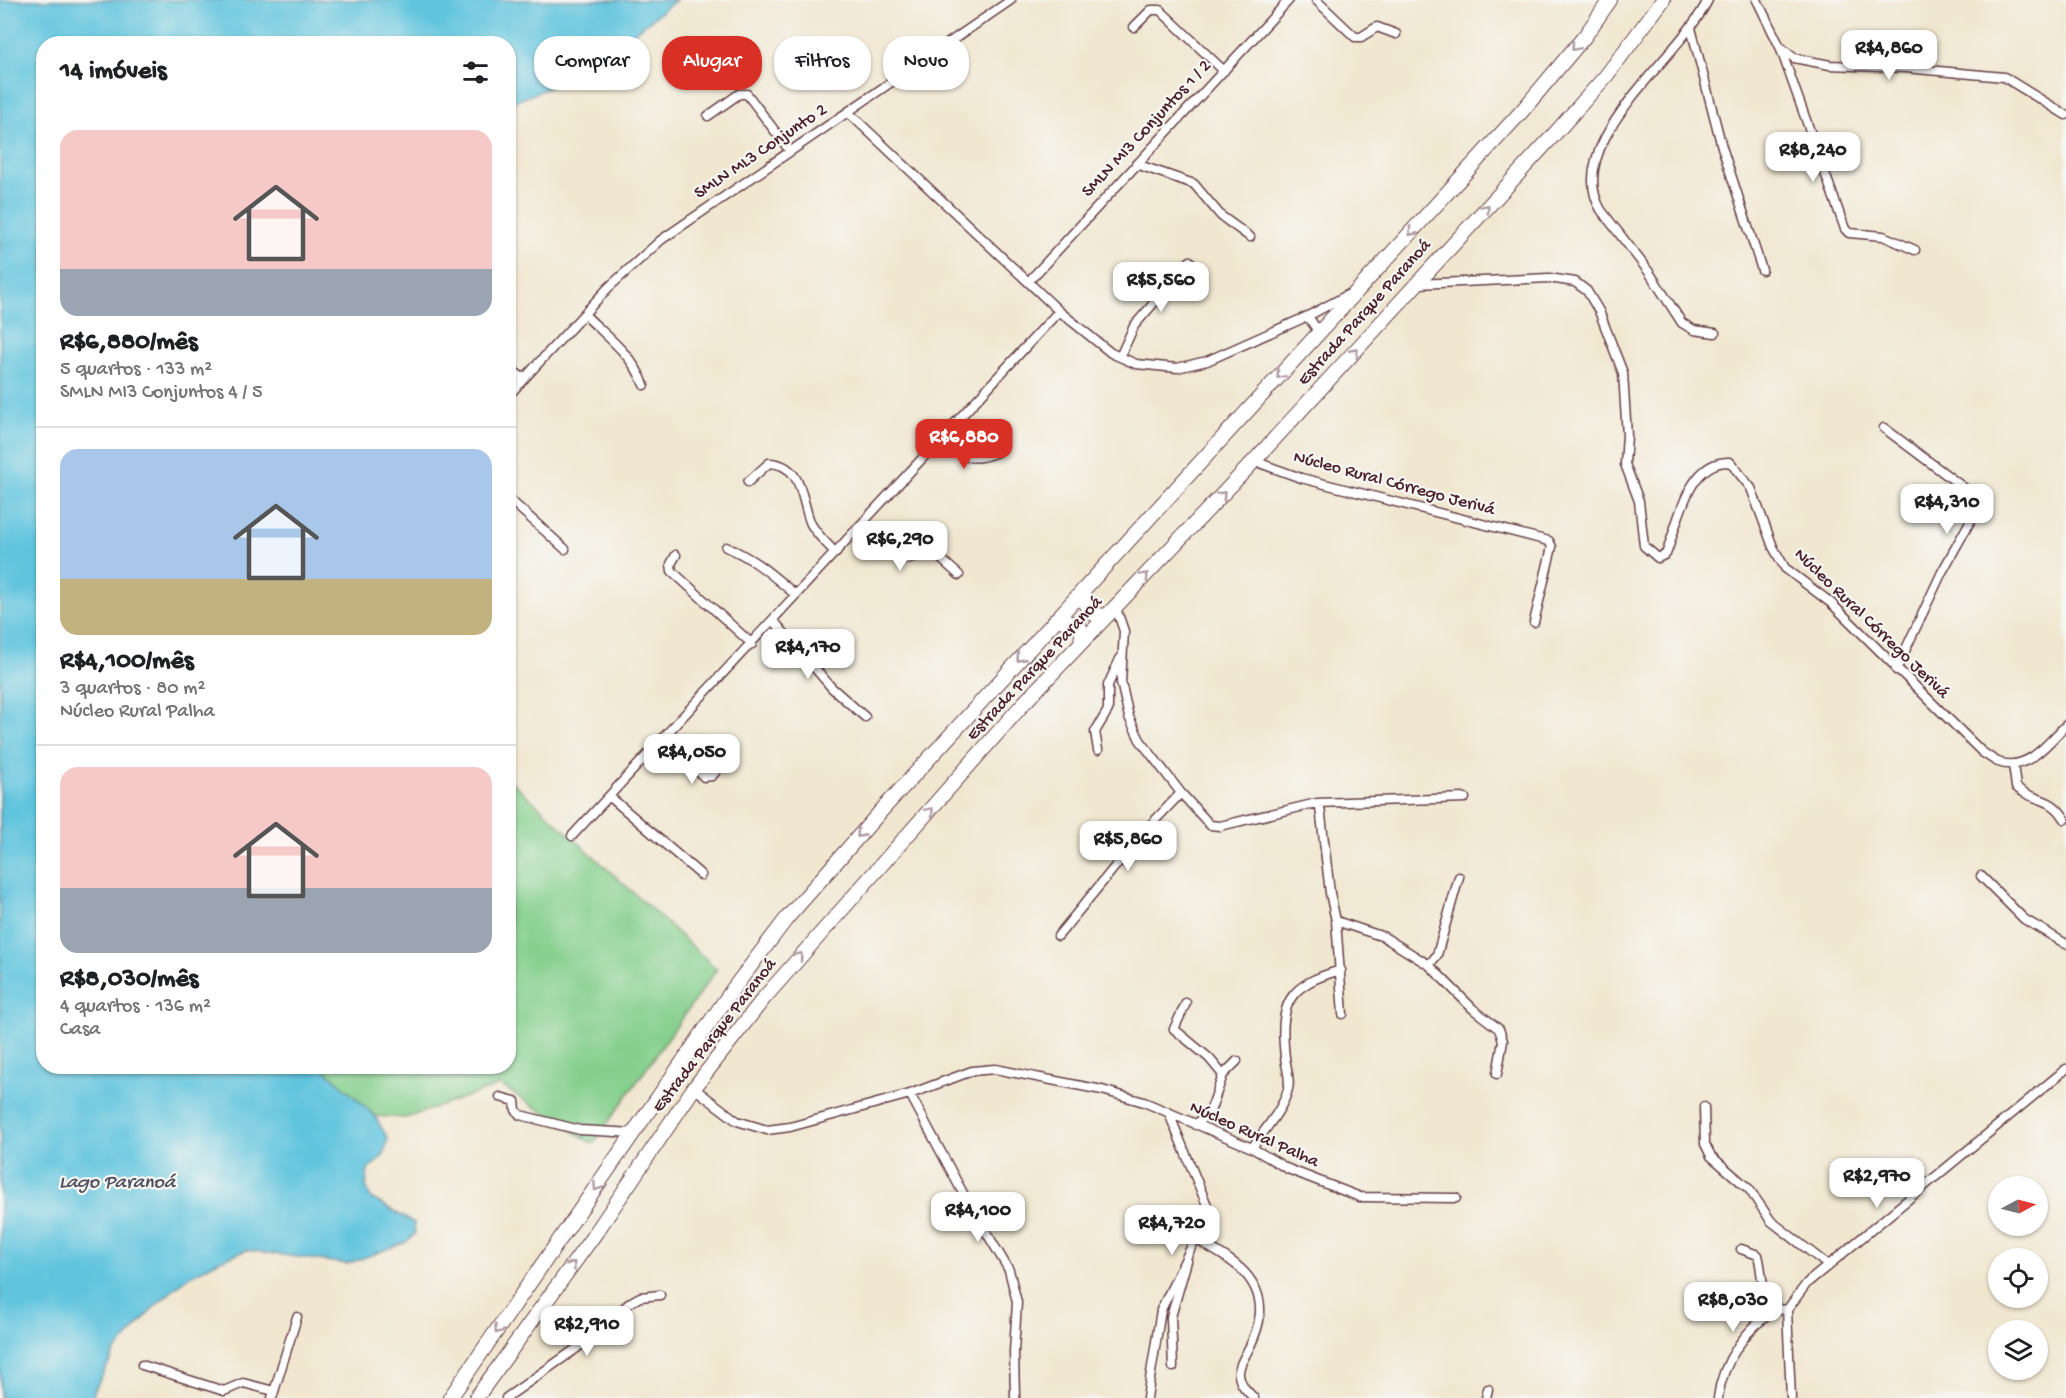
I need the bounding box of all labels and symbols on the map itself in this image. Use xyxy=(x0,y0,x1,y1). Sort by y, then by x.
pin: R$4,860 xyxy=(1834,30,1944,81)
one-way arrow xyxy=(1571,40,1582,51)
street label: SMLN MI3 Conjuntos 1 / 2 xyxy=(1078,56,1216,202)
street label: SMLN ML3 Conjunto 2 xyxy=(691,100,832,204)
pin: R$8,240 xyxy=(1758,132,1868,183)
one-way arrow xyxy=(1479,204,1490,215)
one-way arrow xyxy=(1408,225,1419,235)
street label: Estrada Parque Paranoá xyxy=(1294,235,1437,390)
pin: R$5,560 xyxy=(1106,262,1216,313)
one-way arrow xyxy=(1347,348,1358,359)
one-way arrow xyxy=(1276,368,1287,379)
pin: R$6,880 xyxy=(909,419,1019,470)
street label: Núcleo Rural Córrego Jerivá xyxy=(1291,447,1498,521)
pin: R$4,310 xyxy=(1892,484,2002,535)
one-way arrow xyxy=(1215,491,1226,502)
pin: R$6,290 xyxy=(845,521,955,572)
street label: Núcleo Rural Córrego Jerivá xyxy=(1789,544,1954,704)
one-way arrow xyxy=(1138,573,1149,583)
street label: Estrada Parque Paranoá xyxy=(963,592,1108,745)
pin: R$4,170 xyxy=(753,629,863,680)
one-way arrow xyxy=(1017,651,1028,662)
pin: R$4,050 xyxy=(637,734,747,785)
one-way arrow xyxy=(923,808,934,818)
pin: R$5,860 xyxy=(1073,821,1183,872)
one-way arrow xyxy=(856,827,867,838)
one-way arrow xyxy=(792,952,803,963)
street label: Estrada Parque Paranoá xyxy=(648,954,782,1117)
street label: Núcleo Rural Palha xyxy=(1186,1097,1323,1173)
pin: R$2,970 xyxy=(1822,1158,1932,1209)
water label: Lago Paranoá xyxy=(59,1172,177,1195)
north arrow xyxy=(1988,1176,2048,1236)
one-way arrow xyxy=(593,1181,605,1191)
pin: R$4,100 xyxy=(923,1192,1033,1243)
pin: R$4,720 xyxy=(1117,1205,1227,1256)
one-way arrow xyxy=(565,1261,576,1272)
pin: R$8,030 xyxy=(1678,1282,1788,1333)
pin: R$2,910 xyxy=(532,1306,642,1357)
one-way arrow xyxy=(494,1323,505,1334)

